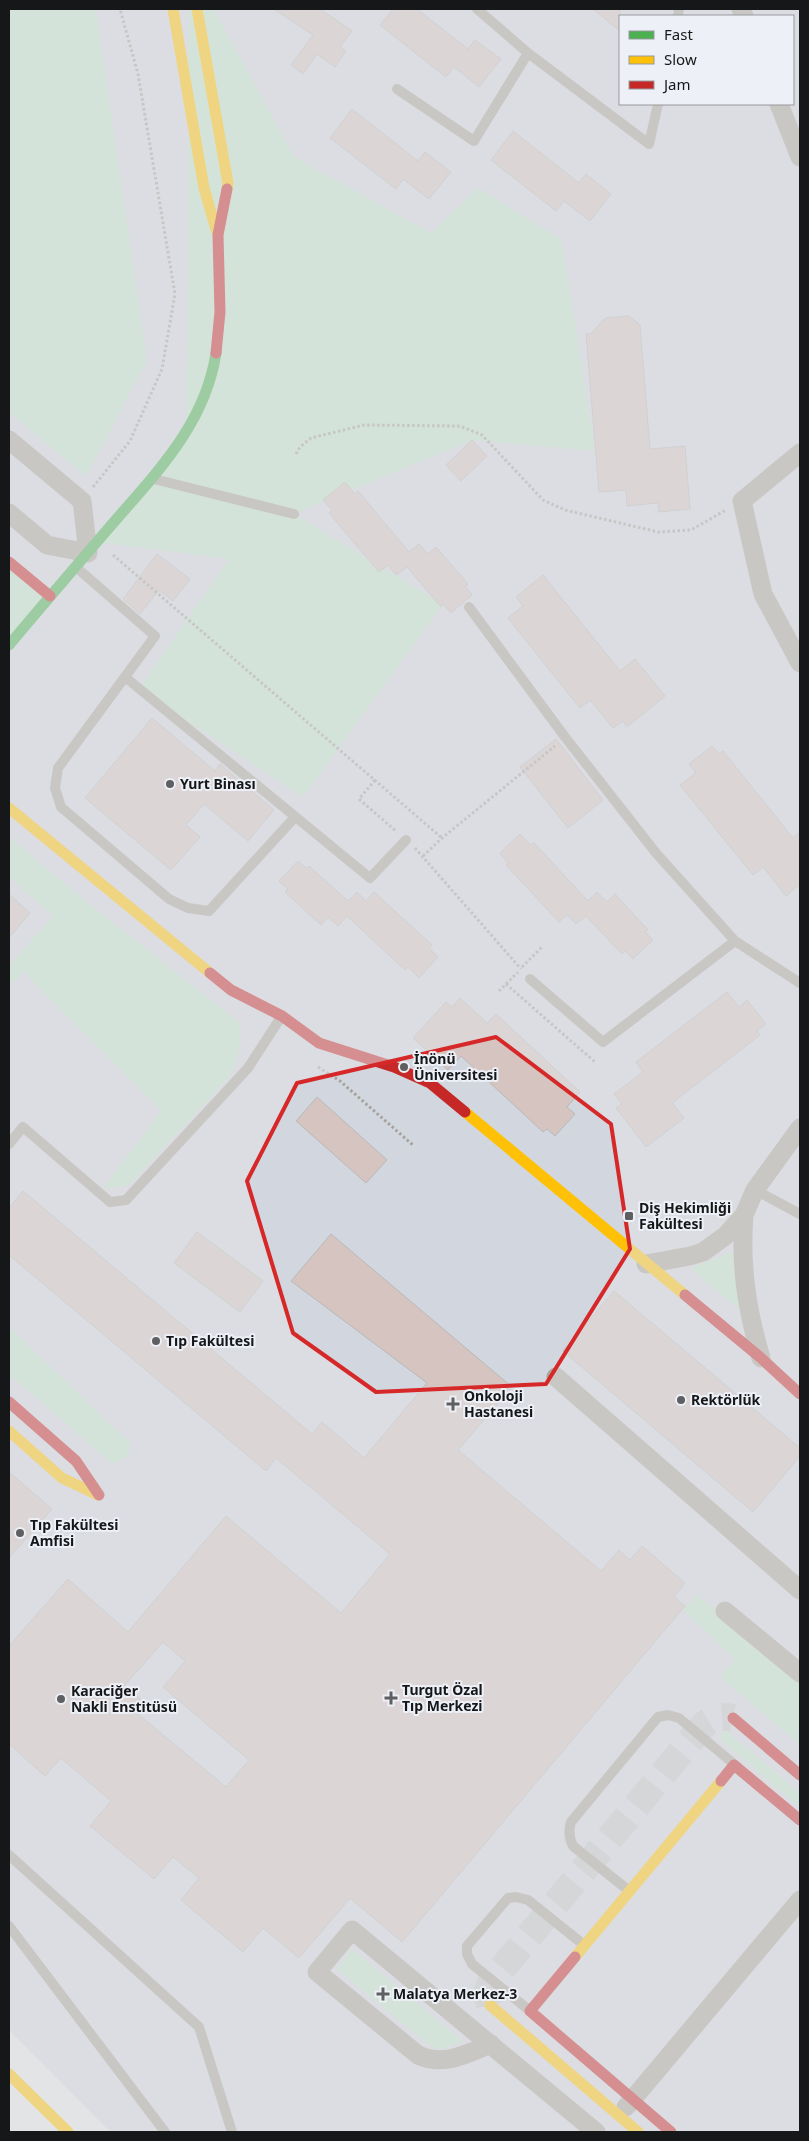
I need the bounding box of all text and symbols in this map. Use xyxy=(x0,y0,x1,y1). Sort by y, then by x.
legend xyxy=(619,15,794,105)
text: Fast xyxy=(664,24,693,44)
text: Slow xyxy=(664,49,697,69)
text: Jam xyxy=(662,74,691,94)
place label: Yurt Binası xyxy=(180,774,256,793)
marker: Yurt Binası xyxy=(164,778,176,790)
place label: İnönü Üniversitesi xyxy=(414,1049,497,1084)
marker: İnönü Üniversitesi xyxy=(398,1061,410,1073)
place label: Diş Hekimliği Fakültesi xyxy=(639,1198,731,1233)
marker: Diş Hekimliği Fakültesi xyxy=(623,1210,635,1222)
place label: Tıp Fakültesi xyxy=(166,1331,254,1350)
marker: Tıp Fakültesi xyxy=(150,1335,162,1347)
place label: Onkoloji Hastanesi xyxy=(464,1386,533,1421)
place label: Rektörlük xyxy=(691,1390,761,1409)
marker: Rektörlük xyxy=(675,1394,687,1406)
marker: Onkoloji Hastanesi xyxy=(446,1397,460,1411)
place label: Tıp Fakültesi Amfisi xyxy=(30,1515,118,1550)
marker: Tıp Fakültesi Amfisi xyxy=(14,1527,26,1539)
place label: Turgut Özal Tıp Merkezi xyxy=(402,1680,483,1715)
place label: Karaciğer Nakli Enstitüsü xyxy=(71,1681,177,1716)
marker: Turgut Özal Tıp Merkezi xyxy=(384,1691,398,1705)
marker: Karaciğer Nakli Enstitüsü xyxy=(55,1693,67,1705)
place label: Malatya Merkez-3 xyxy=(393,1984,517,2003)
marker: Malatya Merkez-3 xyxy=(377,1988,389,2000)

